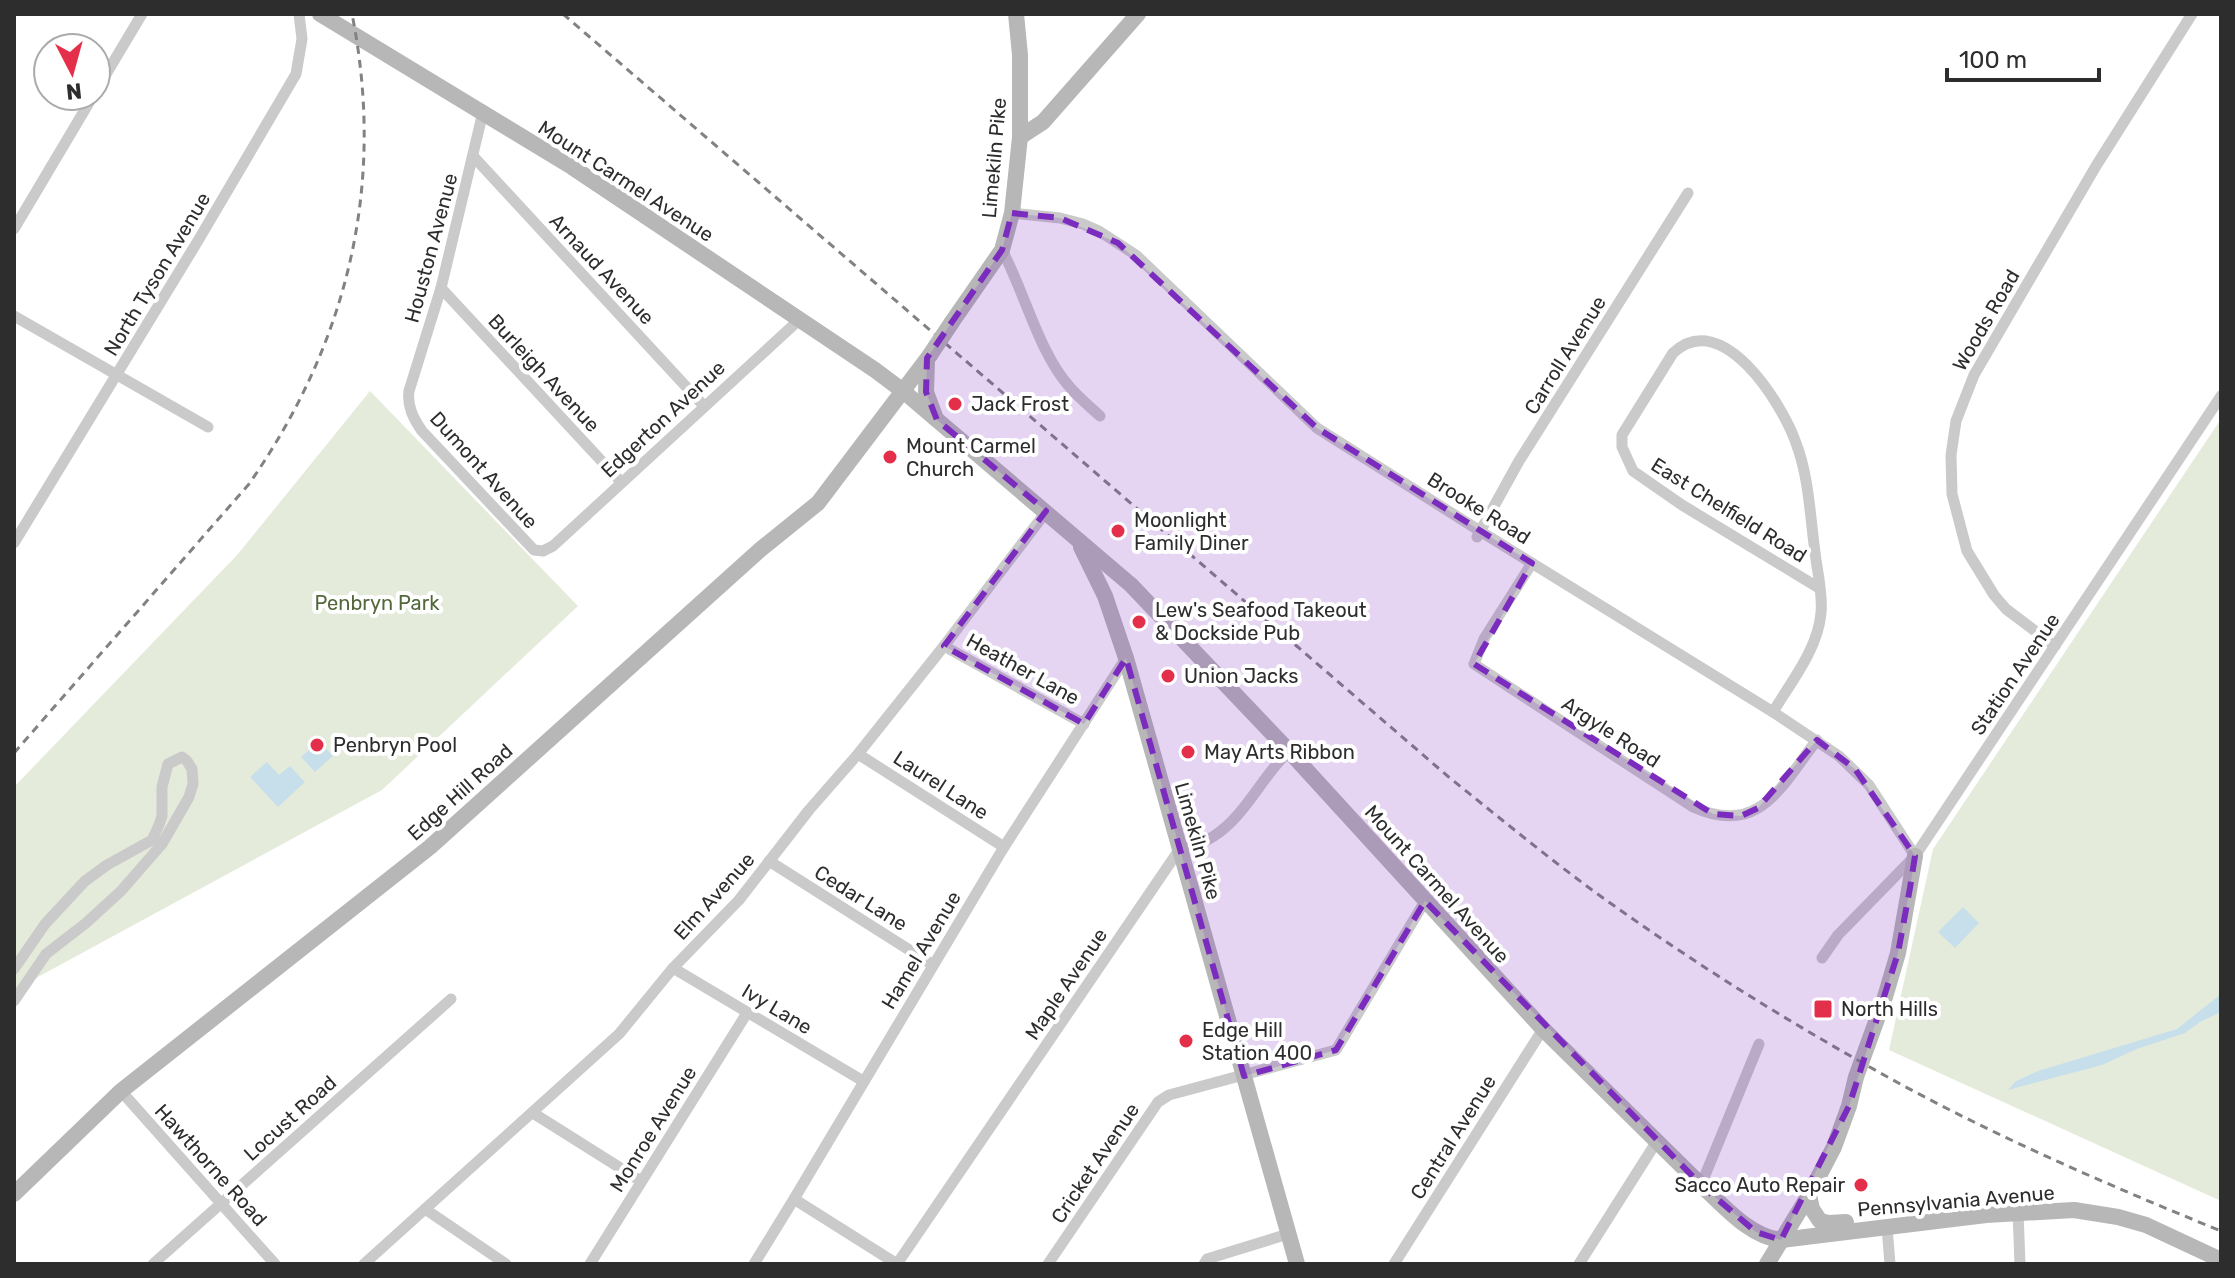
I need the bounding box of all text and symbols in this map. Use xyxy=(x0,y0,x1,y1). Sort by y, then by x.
north arrow xyxy=(32,32,112,112)
scale bar xyxy=(1947,32,2099,82)
text: 100 m xyxy=(1959,46,2027,74)
text: N xyxy=(65,77,83,106)
street label: Limekiln Pike xyxy=(977,97,1011,219)
street label: Mount Carmel Avenue xyxy=(534,115,718,247)
street label: Houston Avenue xyxy=(400,171,462,325)
street label: North Tyson Avenue xyxy=(99,188,215,360)
street label: Arnaud Avenue xyxy=(545,209,659,329)
street label: Woods Road xyxy=(1947,265,2025,375)
street label: Carroll Avenue xyxy=(1519,291,1611,419)
street label: Burleigh Avenue xyxy=(483,309,605,437)
street label: Edgerton Avenue xyxy=(596,355,730,483)
place label: Jack Frost xyxy=(971,392,1069,416)
marker: Jack Frost xyxy=(946,395,964,413)
street label: Dumont Avenue xyxy=(425,406,543,534)
place label: Mount Carmel Church xyxy=(906,434,1036,481)
marker: Mount Carmel Church xyxy=(881,448,899,466)
street label: East Chelfield Road xyxy=(1647,452,1811,568)
street label: Brooke Road xyxy=(1423,467,1535,549)
place label: Moonlight Family Diner xyxy=(1134,508,1249,555)
marker: Moonlight Family Diner xyxy=(1109,522,1127,540)
park label: Penbryn Park xyxy=(314,591,440,615)
place label: Lew's Seafood Takeout & Dockside Pub xyxy=(1155,598,1367,645)
street label: Station Avenue xyxy=(1965,608,2065,740)
marker: Lew's Seafood Takeout & Dockside Pub xyxy=(1130,613,1148,631)
street label: Heather Lane xyxy=(962,628,1084,710)
place label: Union Jacks xyxy=(1184,664,1299,688)
marker: Union Jacks xyxy=(1159,667,1177,685)
street label: Argyle Road xyxy=(1557,691,1665,773)
place label: Penbryn Pool xyxy=(333,733,457,757)
marker: Penbryn Pool xyxy=(308,736,326,754)
street label: Edge Hill Road xyxy=(403,739,517,845)
place label: May Arts Ribbon xyxy=(1204,740,1355,764)
marker: May Arts Ribbon xyxy=(1179,743,1197,761)
street label: Laurel Lane xyxy=(889,745,993,825)
street label: Limekiln Pike xyxy=(1170,780,1226,902)
street label: Mount Carmel Avenue xyxy=(1360,800,1514,968)
street label: Elm Avenue xyxy=(669,847,759,945)
street label: Cedar Lane xyxy=(810,860,912,936)
street label: Hamel Avenue xyxy=(876,887,966,1013)
street label: Maple Avenue xyxy=(1020,924,1112,1044)
street label: Ivy Lane xyxy=(738,979,816,1039)
place label: North Hills xyxy=(1841,997,1938,1021)
marker: North Hills xyxy=(1812,998,1834,1020)
place label: Edge Hill Station 400 xyxy=(1202,1018,1312,1065)
marker: Edge Hill Station 400 xyxy=(1177,1032,1195,1050)
street label: Monroe Avenue xyxy=(605,1062,701,1196)
street label: Locust Road xyxy=(239,1070,341,1166)
street label: Central Avenue xyxy=(1405,1070,1501,1204)
street label: Cricket Avenue xyxy=(1046,1098,1144,1228)
street label: Hawthorne Road xyxy=(150,1099,272,1231)
place label: Sacco Auto Repair xyxy=(1675,1173,1845,1197)
marker: Sacco Auto Repair xyxy=(1852,1176,1870,1194)
street label: Pennsylvania Avenue xyxy=(1856,1180,2056,1222)

